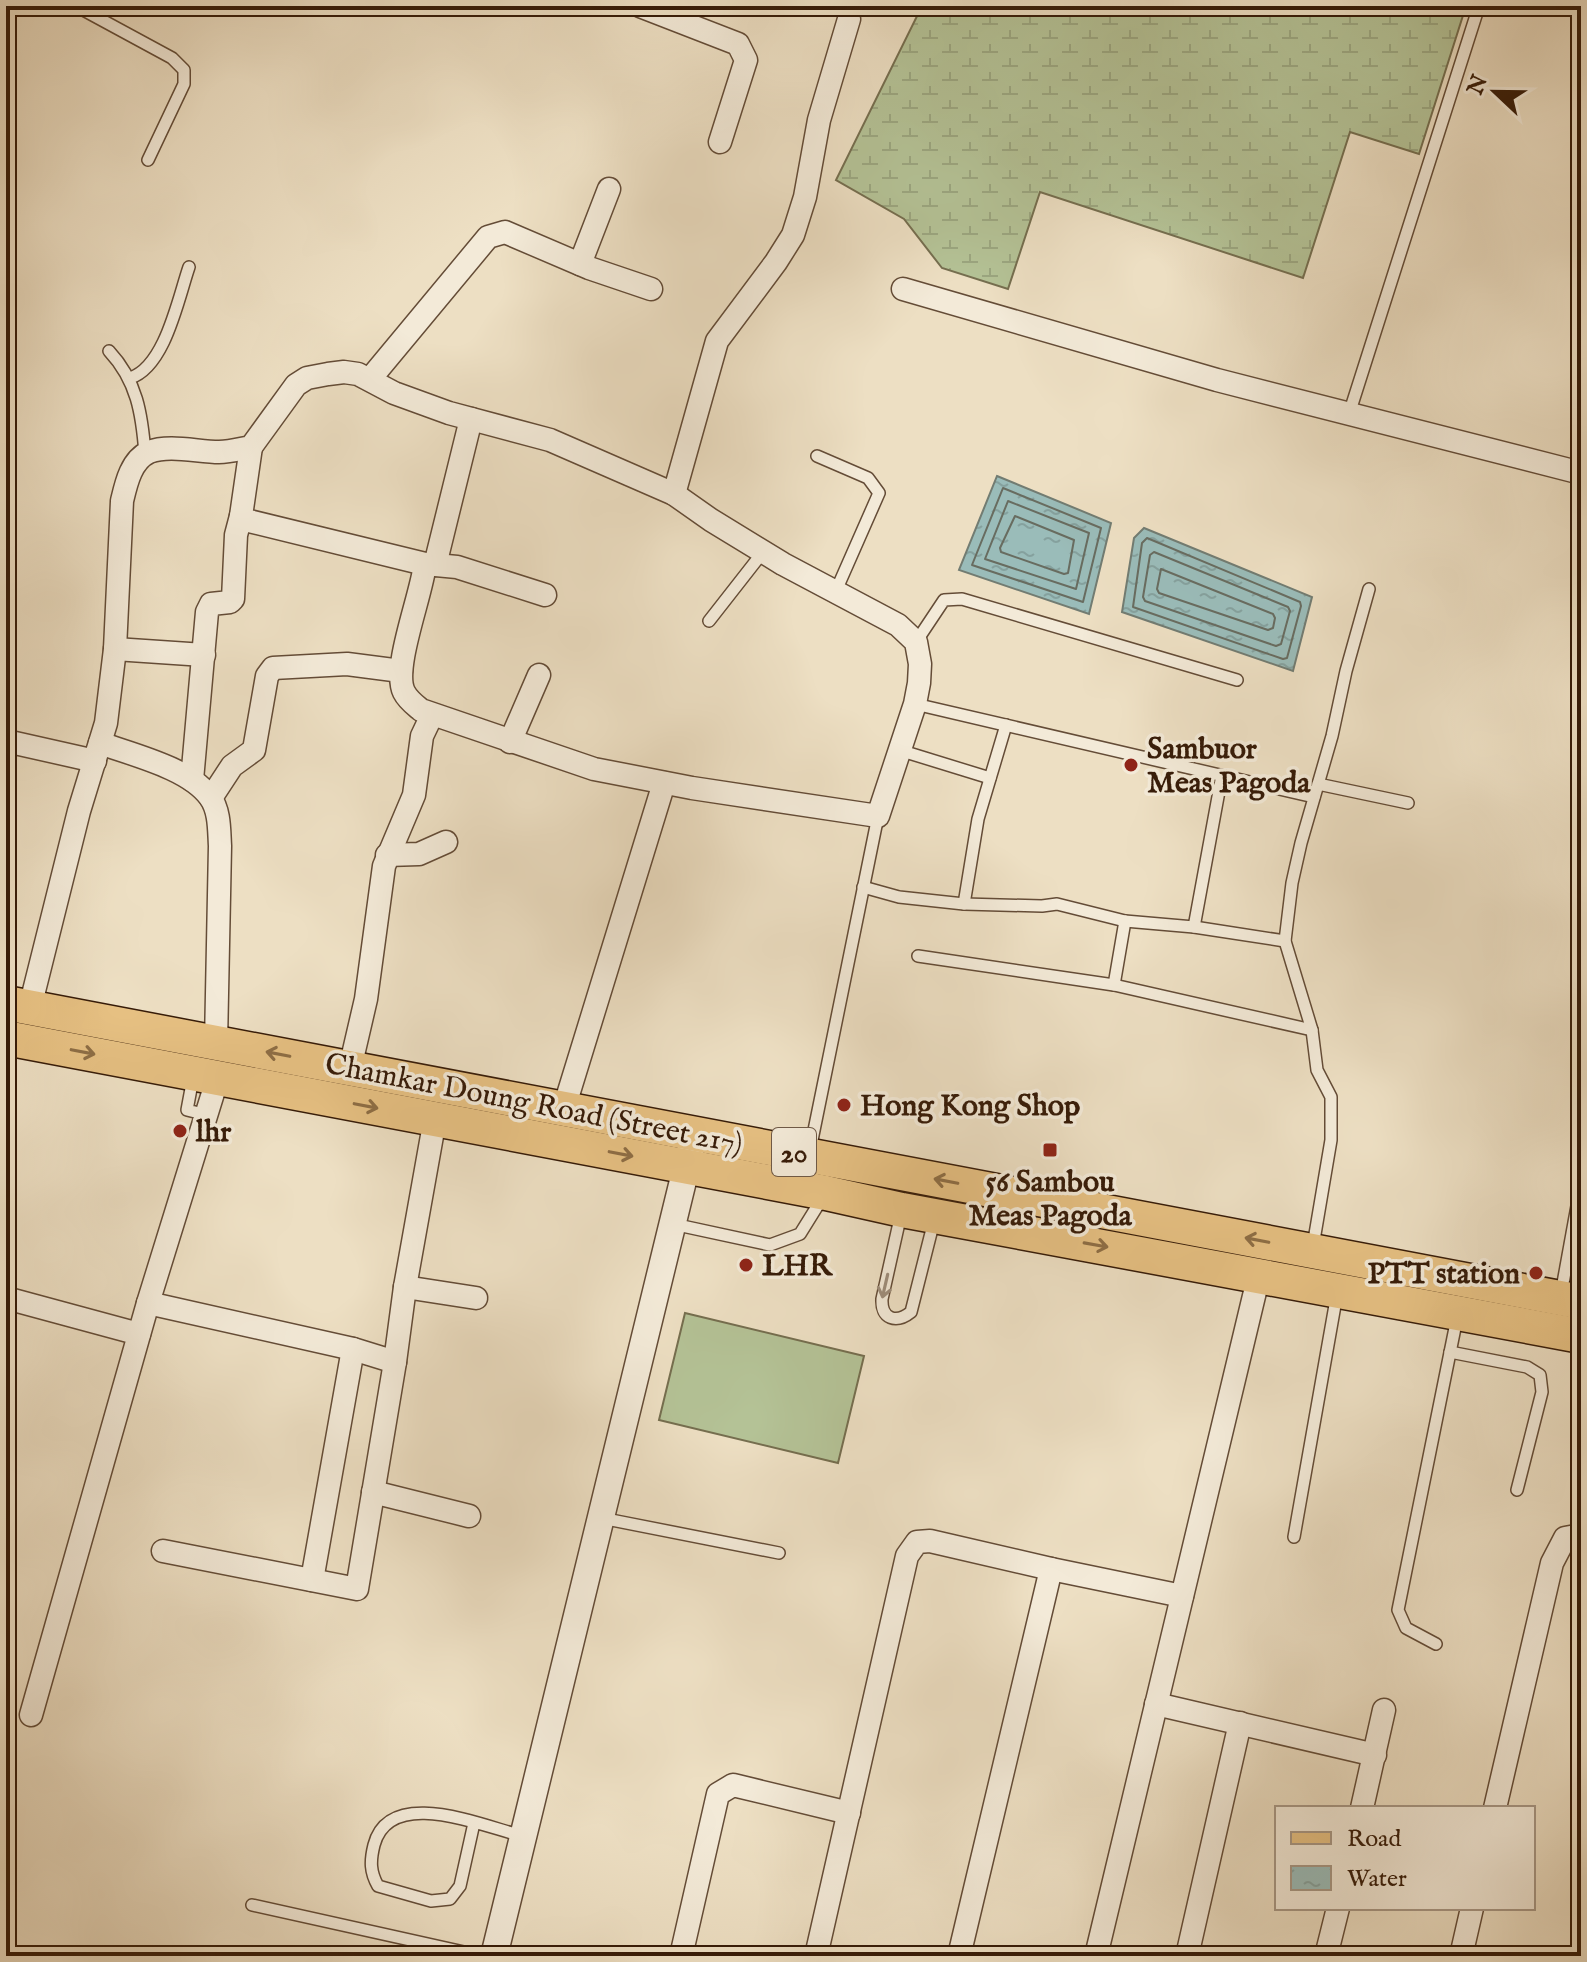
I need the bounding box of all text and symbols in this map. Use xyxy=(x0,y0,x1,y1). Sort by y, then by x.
north arrow xyxy=(1455,52,1535,132)
text: N xyxy=(1461,71,1495,100)
place label: Sambuor Meas Pagoda xyxy=(1147,731,1311,803)
marker: Sambuor Meas Pagoda xyxy=(1122,756,1140,774)
one-way arrow xyxy=(69,1046,95,1061)
one-way arrow xyxy=(266,1046,292,1061)
street label: Chamkar Doung Road (Street 217) xyxy=(322,1046,746,1164)
place label: Hong Kong Shop xyxy=(860,1088,1080,1126)
marker: Hong Kong Shop xyxy=(835,1096,853,1114)
one-way arrow xyxy=(352,1099,378,1114)
place label: lhr xyxy=(195,1114,232,1152)
marker: lhr xyxy=(171,1122,189,1140)
road number: 20 xyxy=(772,1128,816,1176)
marker: 56 Sambou Meas Pagoda xyxy=(1041,1141,1059,1159)
one-way arrow xyxy=(608,1148,633,1163)
place label: 56 Sambou Meas Pagoda xyxy=(968,1164,1133,1236)
one-way arrow xyxy=(934,1173,960,1188)
one-way arrow xyxy=(1245,1231,1270,1246)
one-way arrow xyxy=(1083,1239,1109,1254)
place label: LHR xyxy=(762,1248,834,1286)
marker: LHR xyxy=(737,1256,755,1274)
place label: PTT station xyxy=(1367,1256,1520,1294)
marker: PTT station xyxy=(1527,1264,1545,1282)
one-way arrow xyxy=(877,1272,892,1298)
legend xyxy=(1275,1806,1535,1910)
text: Road xyxy=(1347,1824,1401,1855)
text: Water xyxy=(1347,1864,1407,1895)

